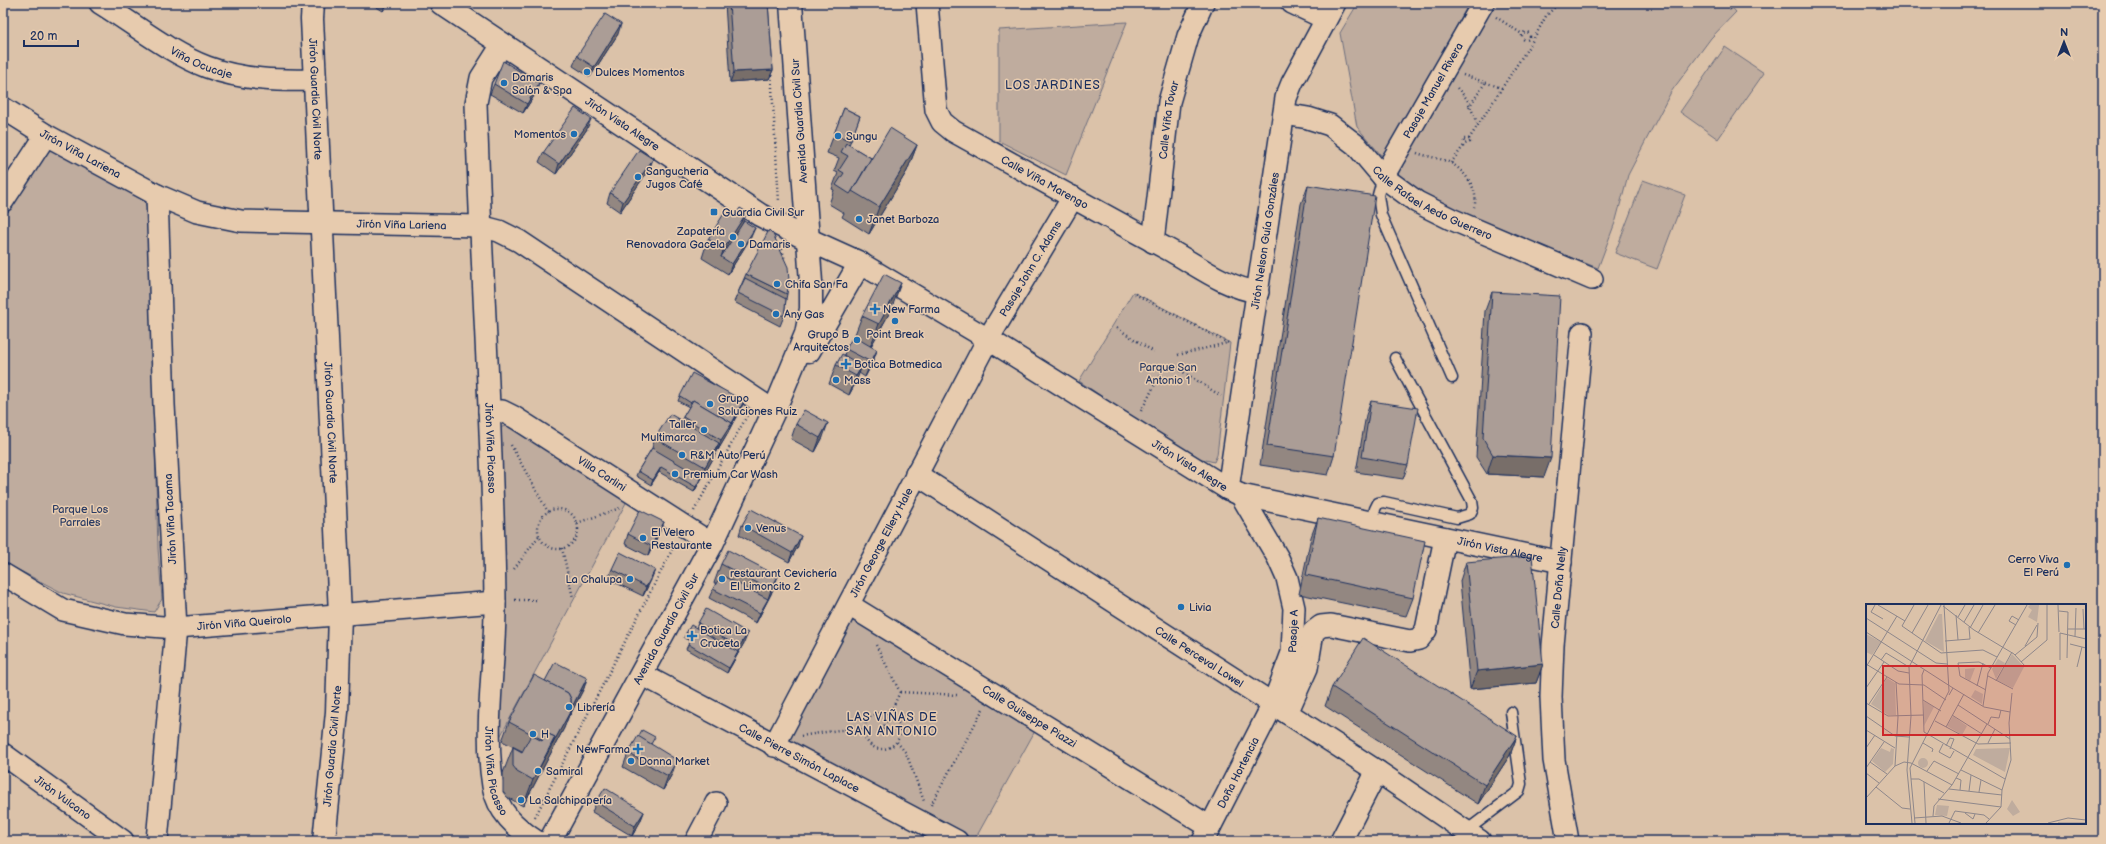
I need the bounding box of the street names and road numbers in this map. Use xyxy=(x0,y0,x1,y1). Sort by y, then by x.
street label: Jirón Guardia Civil Norte xyxy=(306,38,325,161)
street label: Pasaje Manuel Rivera xyxy=(1401,40,1466,141)
street label: Viña Ocucaje xyxy=(168,44,234,81)
street label: Avenida Guardia Civil Sur xyxy=(789,57,810,184)
street label: Calle Viña Tovar xyxy=(1156,78,1182,160)
street label: Jirón Vista Alegre xyxy=(583,95,662,154)
street label: Jirón Viña Lariena xyxy=(37,127,123,181)
street label: Calle Viña Marengo xyxy=(998,153,1090,212)
street label: Calle Rafael Aedo Guerrero xyxy=(1369,163,1494,243)
street label: Jirón Nelson Guía Gonzáles xyxy=(1249,171,1282,310)
street label: Jirón Viña Lariena xyxy=(356,217,447,232)
street label: Pasaje John C. Adams xyxy=(997,218,1065,319)
street label: Jirón Guardia Civil Norte xyxy=(321,361,340,484)
street label: Jirón Viña Picasso xyxy=(482,402,498,494)
street label: Jirón Vista Alegre xyxy=(1149,437,1230,494)
street label: Villa Carlini xyxy=(575,453,629,494)
street label: Jirón Viña Tacama xyxy=(162,473,179,565)
street label: Jirón George Ellery Hale xyxy=(847,485,916,600)
street label: Jirón Vista Alegre xyxy=(1456,534,1544,565)
street label: Calle Doña Nelly xyxy=(1549,546,1569,629)
street label: Avenida Guardia Civil Sur xyxy=(631,570,702,687)
street label: Pasaje A xyxy=(1286,609,1301,653)
street label: Jirón Viña Queirolo xyxy=(196,613,292,633)
street label: Calle Perceval Lowel xyxy=(1152,624,1246,690)
street label: Calle Guiseppe Piazzi xyxy=(980,683,1079,750)
street label: Jirón Guardia Civil Norte xyxy=(321,684,344,807)
street label: Calle Pierre Simón Laplace xyxy=(736,721,862,796)
street label: Jirón Viña Picasso xyxy=(482,726,510,818)
street label: Doña Hortencia xyxy=(1215,735,1262,811)
street label: Jirón Vulcano xyxy=(32,773,93,823)

